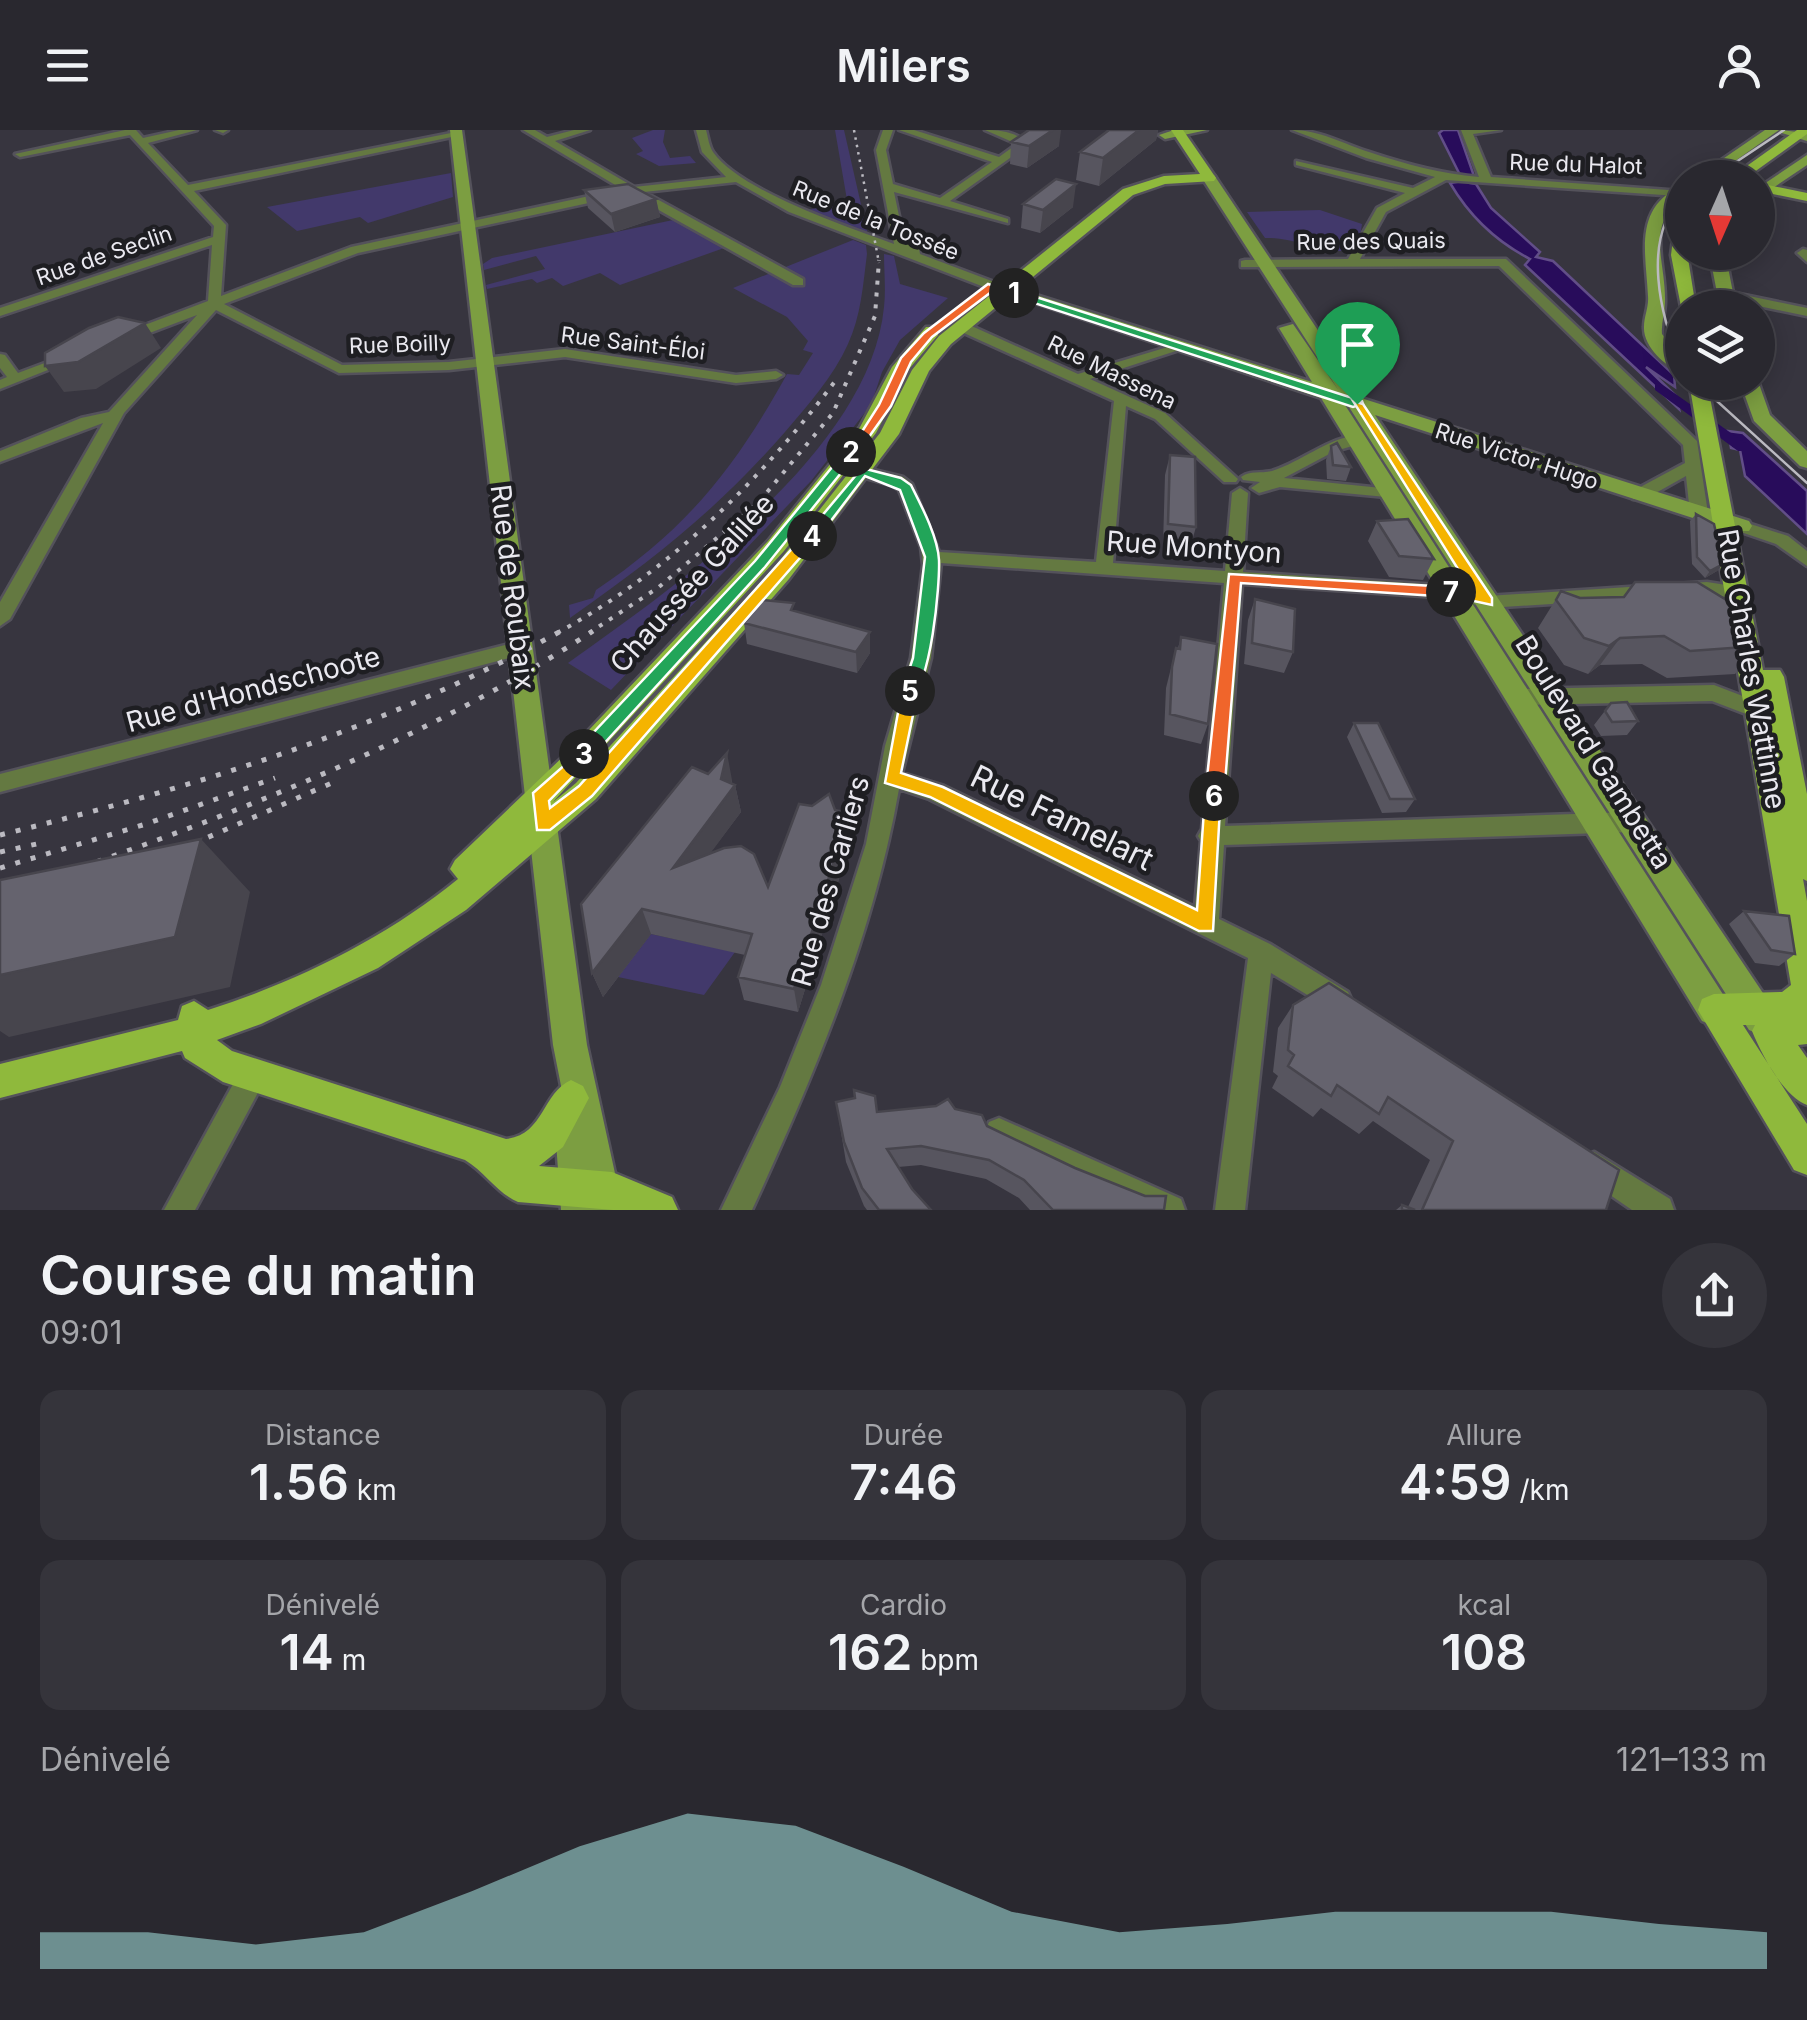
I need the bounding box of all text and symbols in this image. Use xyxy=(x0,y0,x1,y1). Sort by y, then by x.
icon: menu xyxy=(40,38,95,93)
text: Milers xyxy=(836,38,971,93)
icon: person xyxy=(1712,38,1767,93)
street label: Rue du Halot xyxy=(1509,149,1643,179)
north arrow xyxy=(1665,160,1775,270)
map controls xyxy=(1665,160,1775,400)
street label: Rue de la Tossée xyxy=(789,175,963,265)
street label: Rue de Seclin xyxy=(33,220,175,290)
street label: Rue des Quais xyxy=(1296,227,1446,255)
pin: 1 xyxy=(989,268,1039,318)
text: 1 xyxy=(1008,276,1020,310)
button: layers xyxy=(1665,290,1775,400)
pin xyxy=(1315,302,1400,405)
icon: arrive xyxy=(1330,317,1385,372)
street label: Rue Saint-Éloi xyxy=(559,321,707,365)
street label: Rue Boilly xyxy=(348,329,452,359)
street label: Rue Massena xyxy=(1043,330,1181,414)
street label: Rue Victor Hugo xyxy=(1432,417,1602,495)
pin: 2 xyxy=(826,427,876,477)
text: 2 xyxy=(842,435,860,469)
street label: Rue de Roubaix xyxy=(484,483,542,691)
street label: Chaussée Galilée xyxy=(603,487,781,679)
pin: 4 xyxy=(787,511,837,561)
text: 4 xyxy=(803,519,821,553)
street label: Rue Montyon xyxy=(1105,524,1283,570)
street label: Rue Charles Wattinne xyxy=(1711,526,1793,812)
pin: 7 xyxy=(1426,567,1476,617)
text: 7 xyxy=(1443,575,1459,609)
street label: Boulevard Gambetta xyxy=(1508,629,1680,875)
street label: Rue d'Hondschoote xyxy=(122,639,384,739)
pin: 5 xyxy=(885,666,935,716)
text: 5 xyxy=(901,674,919,708)
pin: 3 xyxy=(559,729,609,779)
text: 3 xyxy=(575,737,593,771)
street label: Rue Famelart xyxy=(964,756,1160,879)
pin: 6 xyxy=(1189,771,1239,821)
street label: Rue des Carliers xyxy=(784,772,876,990)
text: 6 xyxy=(1205,779,1223,813)
text: Course du matin xyxy=(40,1242,477,1308)
button: share xyxy=(1662,1243,1767,1348)
text: 09:01 xyxy=(40,1313,122,1352)
text: Distance xyxy=(265,1418,381,1452)
text: Durée xyxy=(864,1418,943,1452)
text: Allure xyxy=(1446,1418,1522,1452)
text: 1.56 xyxy=(249,1452,349,1512)
text: 7:46 xyxy=(849,1452,958,1512)
text: 4:59 xyxy=(1399,1452,1512,1512)
text: km xyxy=(349,1473,397,1507)
text: /km xyxy=(1512,1473,1569,1507)
text: Dénivelé xyxy=(266,1588,380,1622)
text: Cardio xyxy=(860,1588,947,1622)
text: kcal xyxy=(1457,1588,1511,1622)
text: 14 xyxy=(279,1622,334,1682)
text: 162 xyxy=(828,1622,912,1682)
text: 108 xyxy=(1441,1622,1527,1682)
text: m xyxy=(334,1643,366,1677)
text: bpm xyxy=(912,1643,979,1677)
text: Dénivelé xyxy=(40,1740,171,1779)
text: 121–133 m xyxy=(1616,1740,1767,1779)

